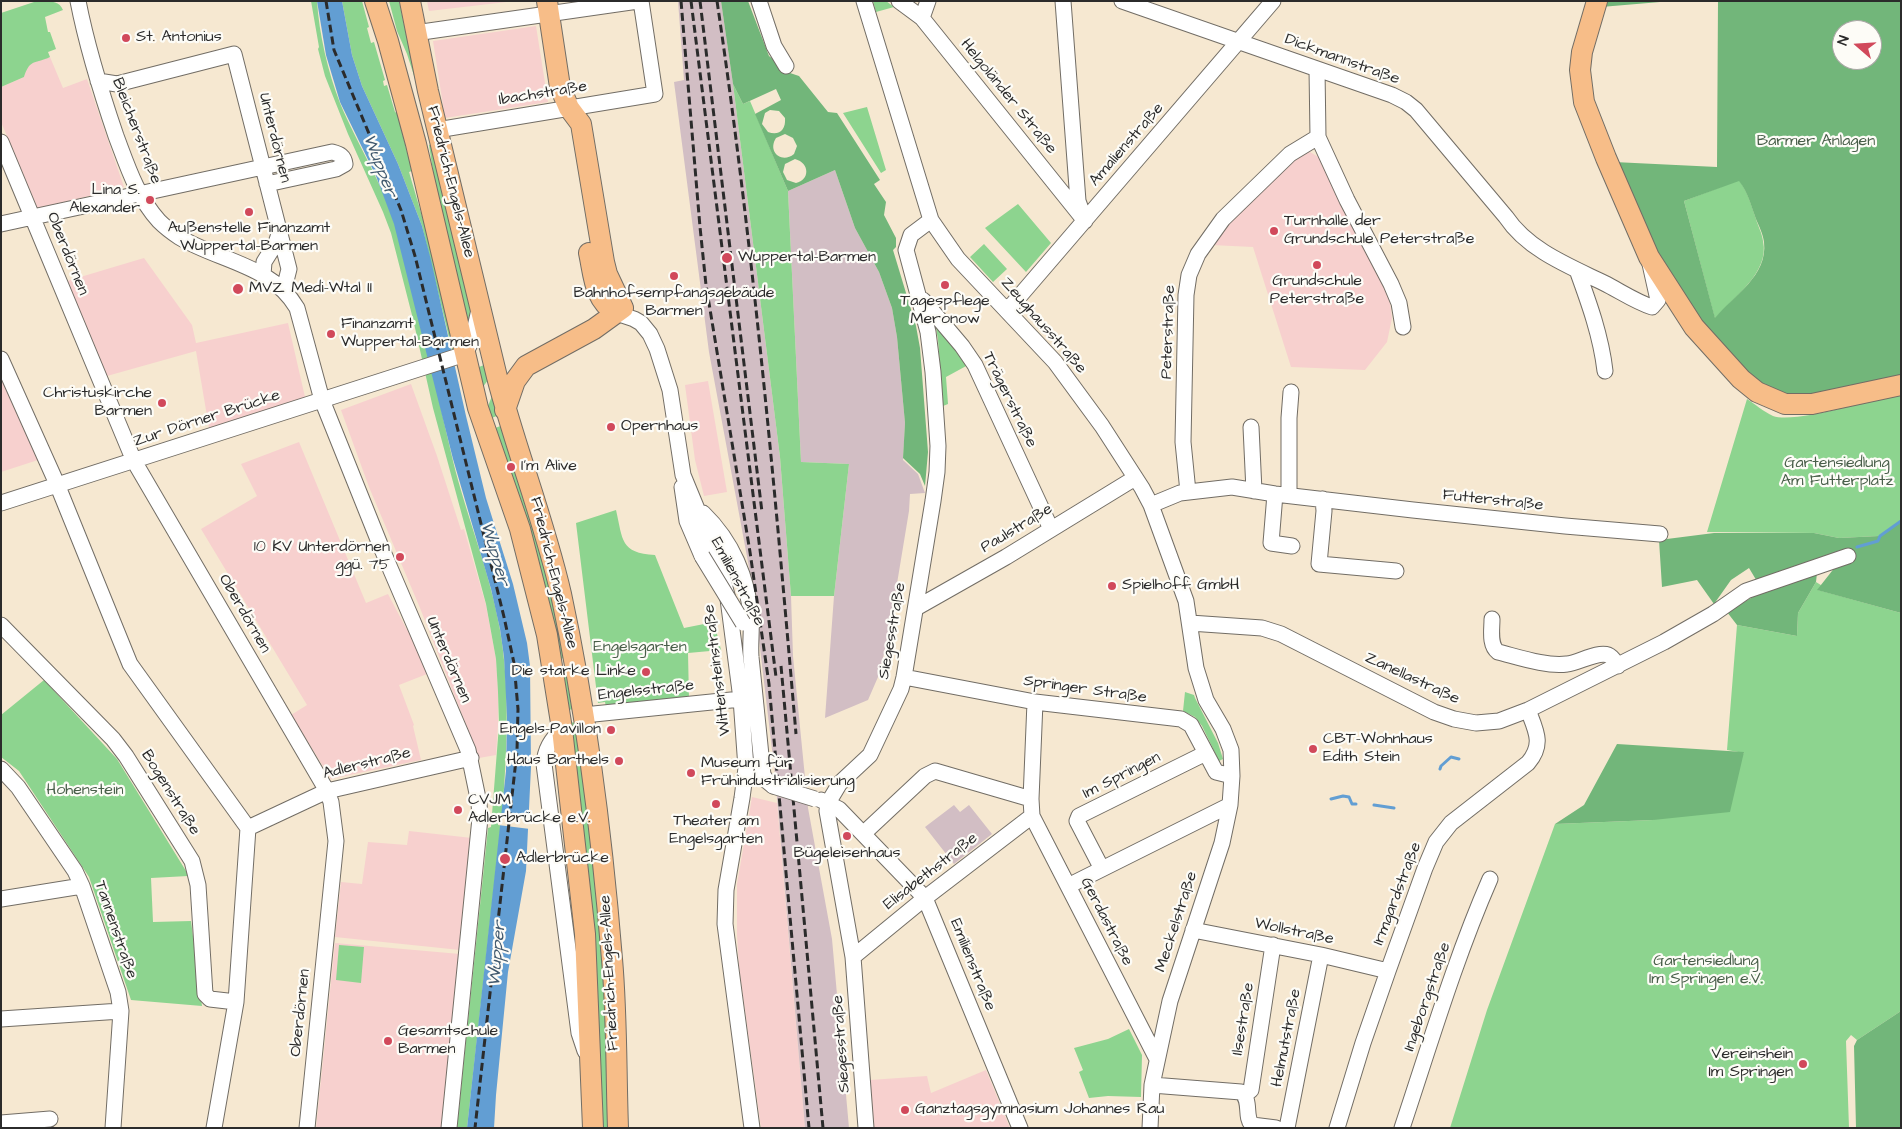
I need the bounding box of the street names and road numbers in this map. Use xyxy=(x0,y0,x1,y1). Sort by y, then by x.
street label: Dickmannstraße xyxy=(1282,30,1402,90)
street label: Helgoländer Straße xyxy=(956,36,1060,158)
street label: Bleicherstraße xyxy=(107,75,165,187)
street label: Ibachstraße xyxy=(497,78,589,110)
street label: Unterdörnen xyxy=(254,91,294,185)
street label: Amalienstraße xyxy=(1086,99,1168,191)
street label: Friedrich-Engels-Allee xyxy=(422,104,478,260)
street label: Oberdörnen xyxy=(42,210,92,298)
street label: Zeughausstraße xyxy=(996,274,1090,378)
street label: Peterstraße xyxy=(1158,285,1180,379)
street label: Trägerstraße xyxy=(978,349,1040,451)
street label: Zur Dörner Brücke xyxy=(131,386,283,452)
street label: Futterstraße xyxy=(1442,486,1544,516)
street label: Friedrich-Engels-Allee xyxy=(525,495,581,651)
street label: Paulstraße xyxy=(978,500,1056,558)
street label: Emilienstraße xyxy=(706,534,768,630)
street label: Oberdörnen xyxy=(214,571,274,657)
street label: Siegesstraße xyxy=(875,581,911,681)
street label: Wittensteinstraße xyxy=(700,603,736,737)
street label: Unterdörnen xyxy=(421,614,475,706)
street label: Zanellastraße xyxy=(1362,649,1462,709)
street label: Springer Straße xyxy=(1022,672,1148,708)
street label: Engelsstraße xyxy=(597,676,695,706)
street label: Adlerstraße xyxy=(321,744,413,784)
street label: Bogenstraße xyxy=(136,747,204,839)
street label: Im Springen xyxy=(1080,748,1164,804)
street label: Elisabethstraße xyxy=(880,829,982,915)
street label: Irmgardstraße xyxy=(1370,840,1426,948)
street label: Meckelstraße xyxy=(1152,869,1202,975)
street label: Gerdastraße xyxy=(1076,875,1136,969)
street label: Tannenstraße xyxy=(89,879,141,981)
street label: Friedrich-Engels-Allee xyxy=(596,895,624,1051)
street label: Wollstraße xyxy=(1253,914,1335,950)
street label: Emilienstraße xyxy=(945,916,999,1014)
street label: Ingeborgstraße xyxy=(1400,940,1456,1054)
street label: Oberdörnen xyxy=(287,968,315,1058)
street label: Ilsestraße xyxy=(1229,981,1259,1057)
street label: Helmutstraße xyxy=(1268,987,1306,1089)
street label: Siegesstraße xyxy=(829,995,855,1093)

